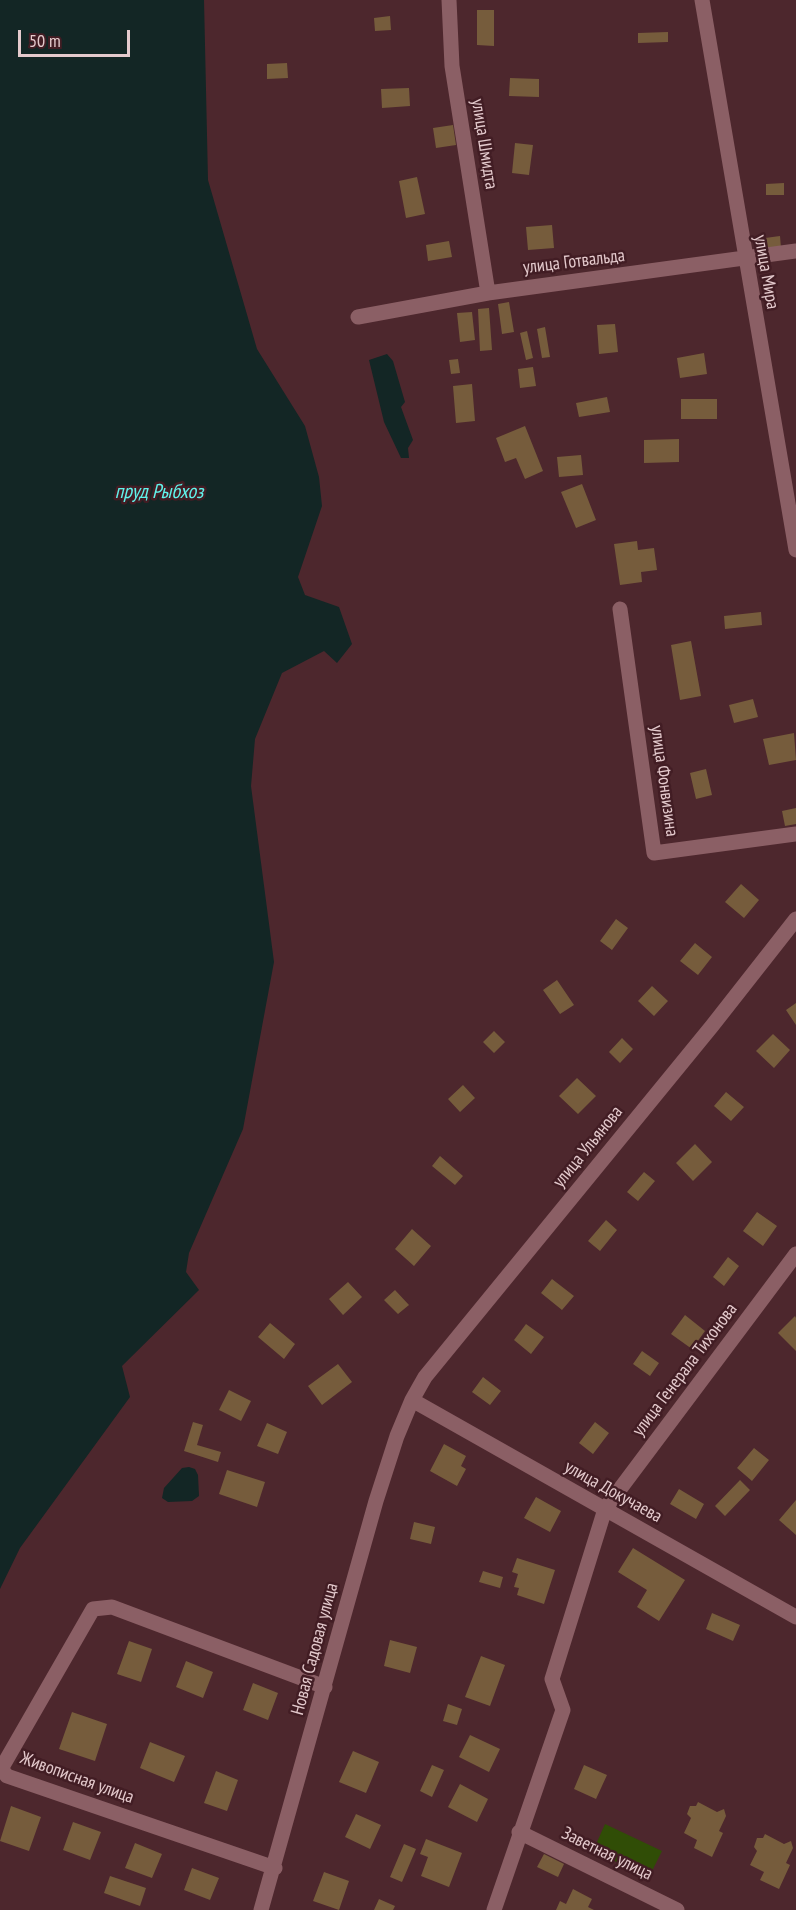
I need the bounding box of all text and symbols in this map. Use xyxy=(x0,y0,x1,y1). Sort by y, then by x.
scale bar xyxy=(21,18,134,56)
text: 50 m xyxy=(29,29,61,52)
street label: улица Шмидта xyxy=(466,97,502,191)
street label: улица Мира xyxy=(749,233,783,311)
street label: улица Готвальда xyxy=(522,245,626,279)
water label: пруд Рыбхоз xyxy=(115,480,203,504)
street label: улица Фонвизина xyxy=(646,724,682,838)
street label: улица Ульянова xyxy=(549,1102,627,1192)
street label: улица Генерала Тихонова xyxy=(628,1299,742,1441)
street label: улица Докучаева xyxy=(561,1456,665,1528)
street label: Новая Садовая улица xyxy=(287,1581,343,1717)
street label: Живописная улица xyxy=(17,1747,137,1809)
street label: Заветная улица xyxy=(558,1823,656,1885)

